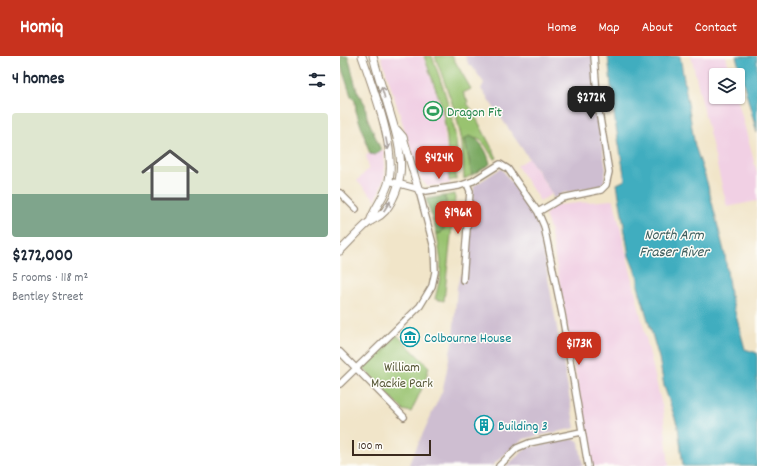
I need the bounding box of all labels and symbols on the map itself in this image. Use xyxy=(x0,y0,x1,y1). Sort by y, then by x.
one-way arrow xyxy=(379,85,386,98)
pin: $272K xyxy=(563,86,619,120)
sports icon: Dragon Fit xyxy=(422,100,444,122)
place label: Dragon Fit xyxy=(447,103,502,123)
one-way arrow xyxy=(384,137,392,150)
pin: $424K xyxy=(411,146,467,180)
one-way arrow xyxy=(384,200,392,212)
pin: $196K xyxy=(430,201,486,235)
water label: North Arm Fraser River xyxy=(639,225,710,264)
museum icon: Colbourne House xyxy=(399,326,421,348)
place label: Colbourne House xyxy=(424,329,511,349)
pin: $173K xyxy=(551,332,607,366)
park label: William Mackie Park xyxy=(371,358,433,394)
building icon: Building 3 xyxy=(473,414,495,436)
place label: Building 3 xyxy=(498,417,548,437)
scale bar xyxy=(352,438,431,457)

